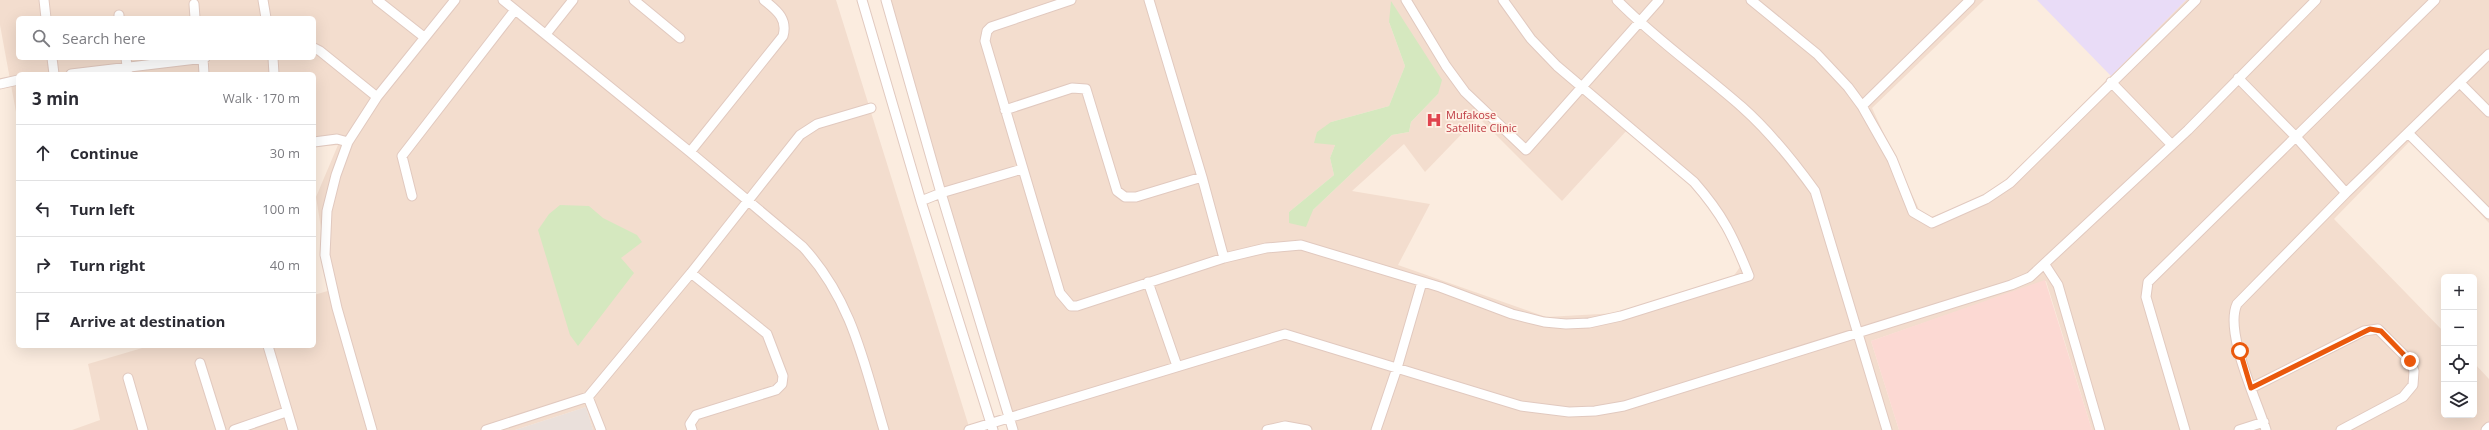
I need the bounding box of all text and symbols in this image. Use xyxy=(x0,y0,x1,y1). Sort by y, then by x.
search box xyxy=(16,16,316,60)
icon: search xyxy=(30,27,52,49)
text: Search here xyxy=(62,28,146,48)
text: 3 min xyxy=(32,87,79,110)
text: Walk · 170 m xyxy=(223,89,300,107)
place label: Mufakose Satellite Clinic xyxy=(1446,107,1517,135)
hospital icon: Mufakose Satellite Clinic xyxy=(1425,111,1443,129)
icon: ahead xyxy=(32,142,54,164)
text: Continue xyxy=(70,143,138,163)
text: 30 m xyxy=(270,144,300,162)
icon: left xyxy=(32,198,54,220)
text: Turn left xyxy=(70,199,135,219)
text: 100 m xyxy=(262,200,300,218)
icon: right xyxy=(32,254,54,276)
text: Turn right xyxy=(70,255,145,275)
text: 40 m xyxy=(270,256,300,274)
map controls xyxy=(2441,274,2477,418)
button: + xyxy=(2441,274,2477,310)
icon: arrive xyxy=(32,310,54,332)
button: − xyxy=(2441,310,2477,346)
text: Arrive at destination xyxy=(70,311,225,331)
route start xyxy=(2231,342,2249,360)
button: locate xyxy=(2441,346,2477,382)
route end xyxy=(2401,352,2419,370)
button: layers xyxy=(2441,382,2477,418)

